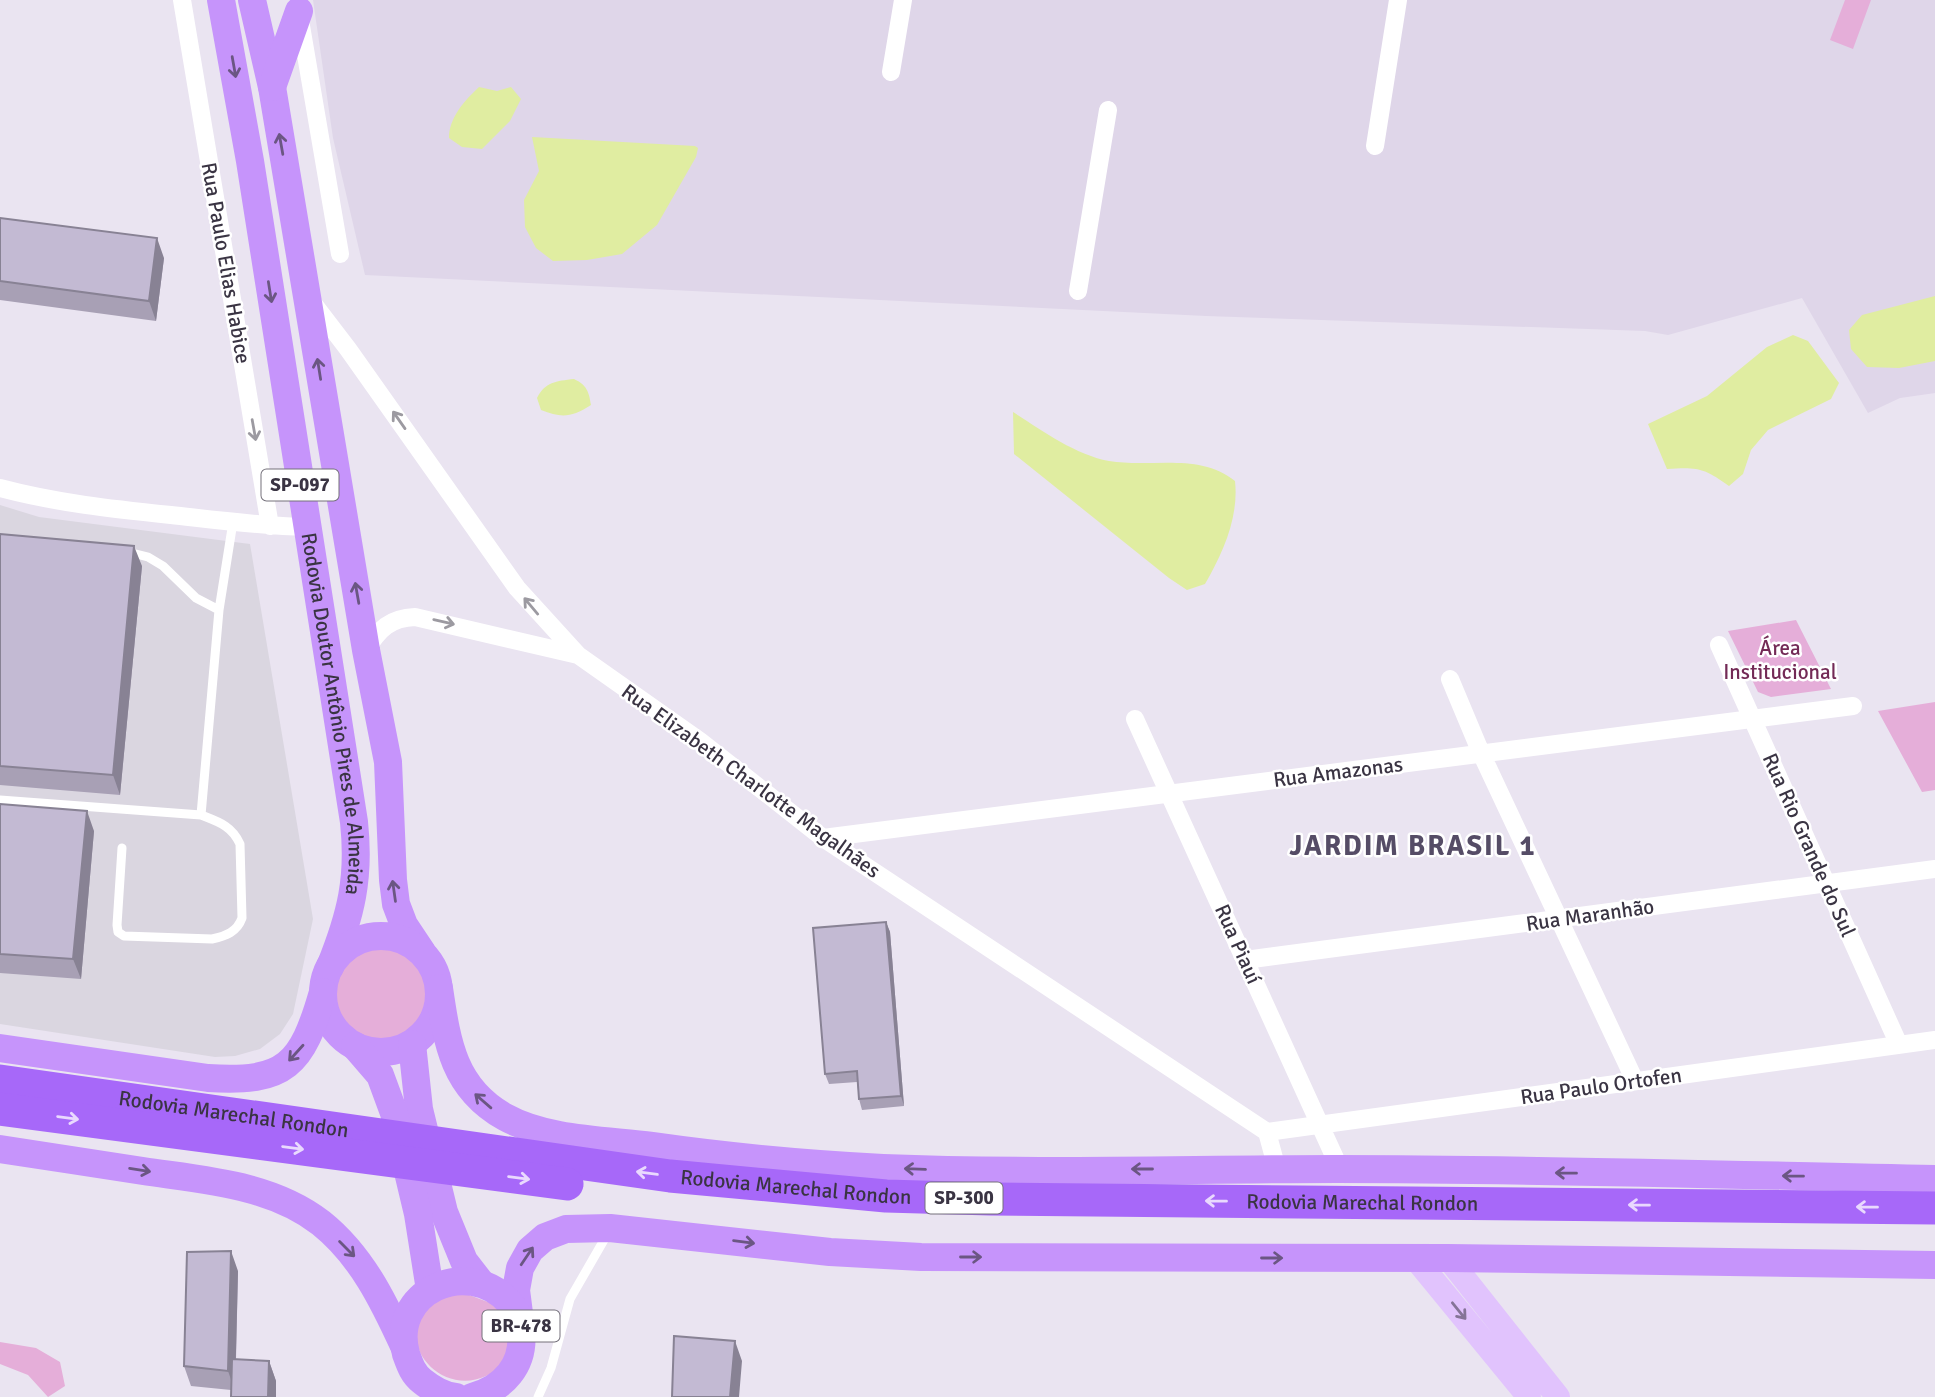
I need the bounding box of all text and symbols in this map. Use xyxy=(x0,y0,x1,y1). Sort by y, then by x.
one-way arrow xyxy=(228,55,241,78)
one-way arrow xyxy=(274,134,288,156)
street label: Rua Paulo Elias Habice xyxy=(195,160,257,366)
one-way arrow xyxy=(264,280,277,302)
one-way arrow xyxy=(312,358,325,381)
one-way arrow xyxy=(392,411,406,430)
one-way arrow xyxy=(248,418,261,441)
road number: SP-097 xyxy=(262,470,338,500)
street label: Rodovia Doutor Antônio Pires de Almeida xyxy=(296,531,369,897)
one-way arrow xyxy=(350,582,363,605)
one-way arrow xyxy=(523,597,539,615)
one-way arrow xyxy=(432,616,455,629)
park label: Área Institucional xyxy=(1723,635,1837,685)
street label: Rua Elizabeth Charlotte Magalhães xyxy=(617,678,885,884)
street label: Rua Rio Grande do Sul xyxy=(1757,749,1861,941)
street label: Rua Amazonas xyxy=(1272,751,1404,793)
district label: JARDIM BRASIL 1 xyxy=(1289,829,1537,863)
one-way arrow xyxy=(388,880,401,903)
street label: Rua Maranhão xyxy=(1524,893,1656,937)
street label: Rua Piauí xyxy=(1209,900,1267,988)
one-way arrow xyxy=(288,1044,304,1062)
street label: Rua Paulo Ortofen xyxy=(1519,1062,1683,1110)
street label: Rodovia Marechal Rondon xyxy=(117,1085,350,1143)
one-way arrow xyxy=(474,1093,492,1109)
one-way arrow xyxy=(56,1112,79,1125)
one-way arrow xyxy=(281,1141,304,1154)
one-way arrow xyxy=(904,1162,927,1175)
one-way arrow xyxy=(1131,1162,1154,1176)
one-way arrow xyxy=(128,1164,151,1177)
street label: Rodovia Marechal Rondon xyxy=(679,1164,912,1210)
one-way arrow xyxy=(636,1166,658,1179)
one-way arrow xyxy=(1555,1166,1578,1179)
one-way arrow xyxy=(1782,1170,1805,1183)
one-way arrow xyxy=(507,1171,530,1184)
road number: SP-300 xyxy=(926,1182,1002,1214)
street label: Rodovia Marechal Rondon xyxy=(1246,1188,1478,1217)
one-way arrow xyxy=(1205,1194,1228,1208)
one-way arrow xyxy=(1628,1198,1651,1212)
one-way arrow xyxy=(1856,1201,1879,1214)
one-way arrow xyxy=(732,1236,755,1249)
one-way arrow xyxy=(338,1240,355,1257)
one-way arrow xyxy=(520,1247,535,1266)
one-way arrow xyxy=(959,1250,982,1264)
one-way arrow xyxy=(1260,1251,1283,1265)
one-way arrow xyxy=(1451,1301,1466,1319)
road number: BR-478 xyxy=(482,1310,560,1342)

